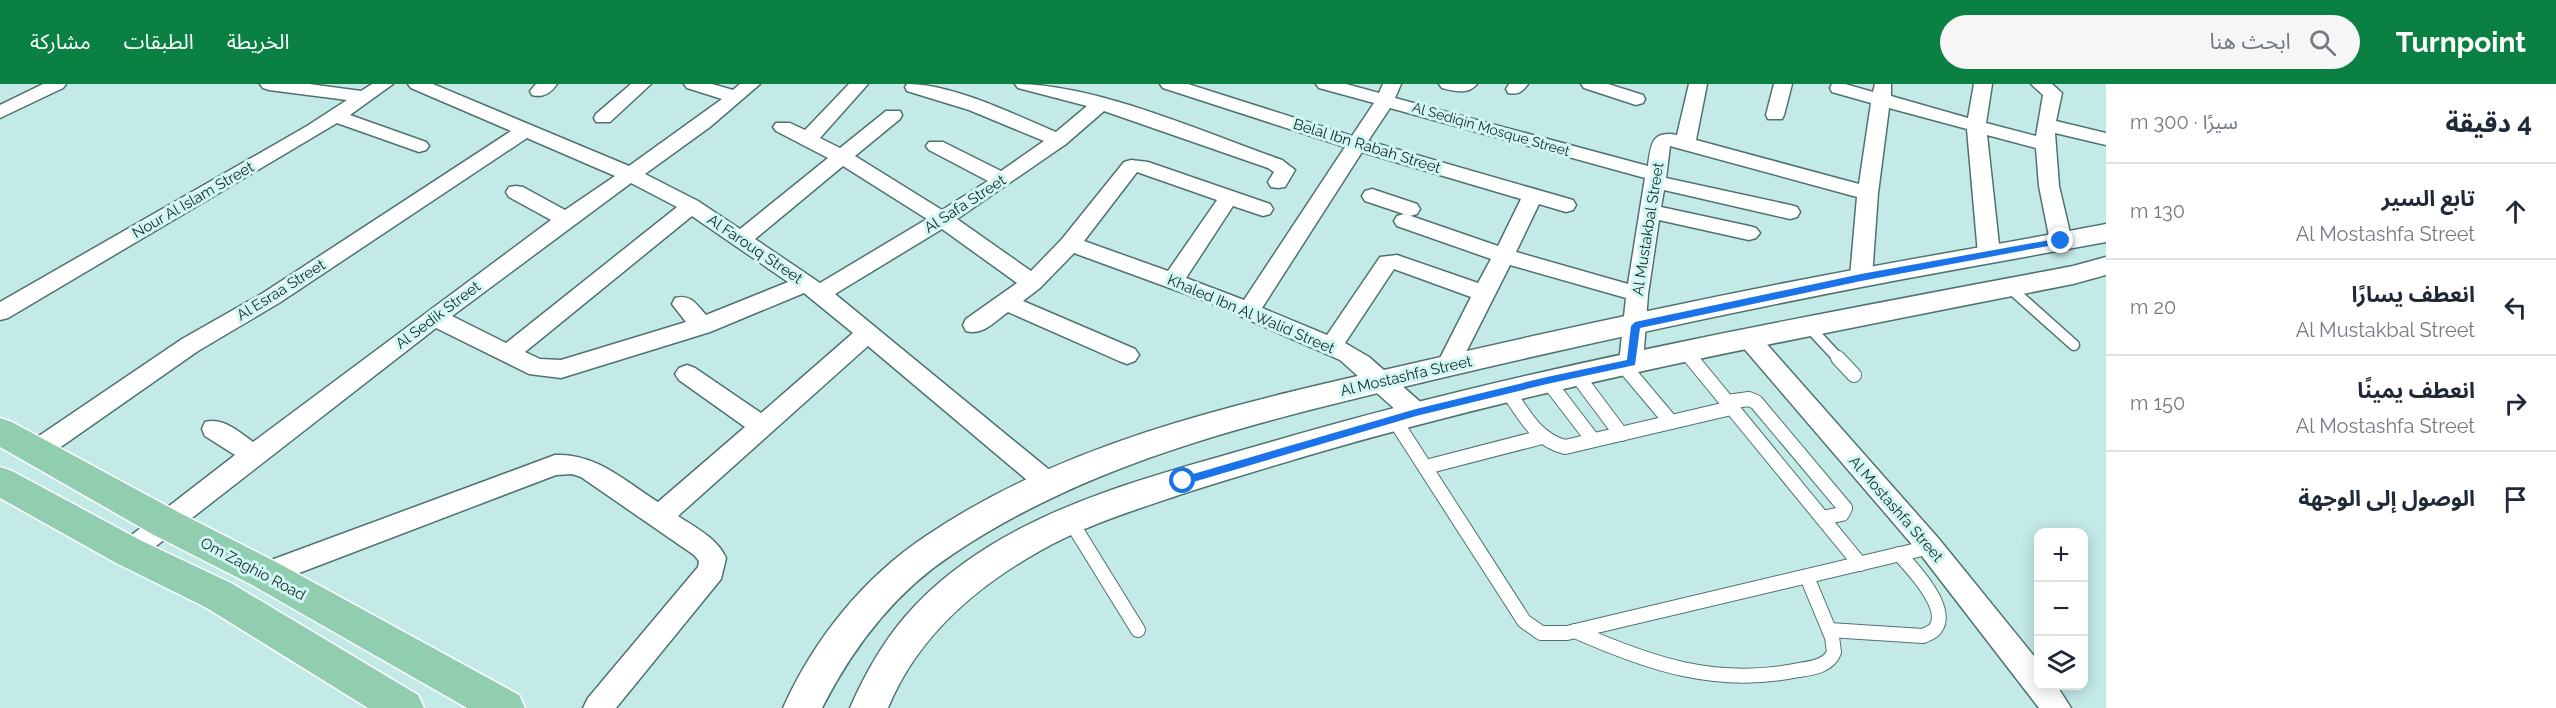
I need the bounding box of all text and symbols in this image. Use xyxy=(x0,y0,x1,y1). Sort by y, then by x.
search box xyxy=(1940,15,2360,69)
icon: search xyxy=(2306,26,2339,59)
text: Turnpoint xyxy=(2396,26,2526,59)
text: ابحث هنا xyxy=(2209,28,2291,54)
text: مشاركة xyxy=(30,29,91,54)
text: الطبقات xyxy=(124,29,194,54)
text: الخريطة xyxy=(227,29,290,54)
street label: Al Sediqin Mosque Street xyxy=(1410,99,1572,159)
text: 4 دقيقة xyxy=(2445,108,2532,138)
text: سيرًا · 300 m xyxy=(2130,110,2238,134)
street label: Belal Ibn Rabah Street xyxy=(1291,115,1443,177)
street label: Nour Al Islam Street xyxy=(129,158,257,242)
street label: Al Mustakbal Street xyxy=(1629,161,1667,297)
street label: Al Safa Street xyxy=(921,171,1009,237)
text: تابع السير xyxy=(2381,185,2475,211)
icon: ahead xyxy=(2499,195,2532,228)
text: 130 m xyxy=(2130,199,2185,223)
street label: Al Farouq Street xyxy=(704,210,806,288)
text: Al Mostashfa Street xyxy=(2296,222,2475,246)
route end xyxy=(2047,227,2073,253)
street label: Al Esraa Street xyxy=(233,256,329,324)
street label: Khaled Ibn Al Walid Street xyxy=(1165,271,1337,357)
street label: Al Sedik Street xyxy=(392,277,484,353)
text: انعطف يسارًا xyxy=(2352,281,2475,307)
icon: left xyxy=(2499,291,2532,324)
text: 20 m xyxy=(2130,295,2176,319)
text: Al Mustakbal Street xyxy=(2296,318,2475,342)
street label: Al Mostashfa Street xyxy=(1338,352,1474,400)
text: انعطف يمينًا xyxy=(2357,377,2475,403)
icon: right xyxy=(2499,387,2532,420)
text: 150 m xyxy=(2130,391,2185,415)
text: Al Mostashfa Street xyxy=(2296,414,2475,438)
street label: Al Mostashfa Street xyxy=(1845,452,1947,566)
route start xyxy=(1169,467,1195,493)
icon: arrive xyxy=(2499,483,2532,516)
text: الوصول إلى الوجهة xyxy=(2298,485,2475,511)
map controls xyxy=(2034,528,2088,690)
button: + xyxy=(2034,528,2088,582)
street label: Om Zaghio Road xyxy=(197,534,309,604)
button: − xyxy=(2034,582,2088,636)
button: layers xyxy=(2034,636,2088,690)

